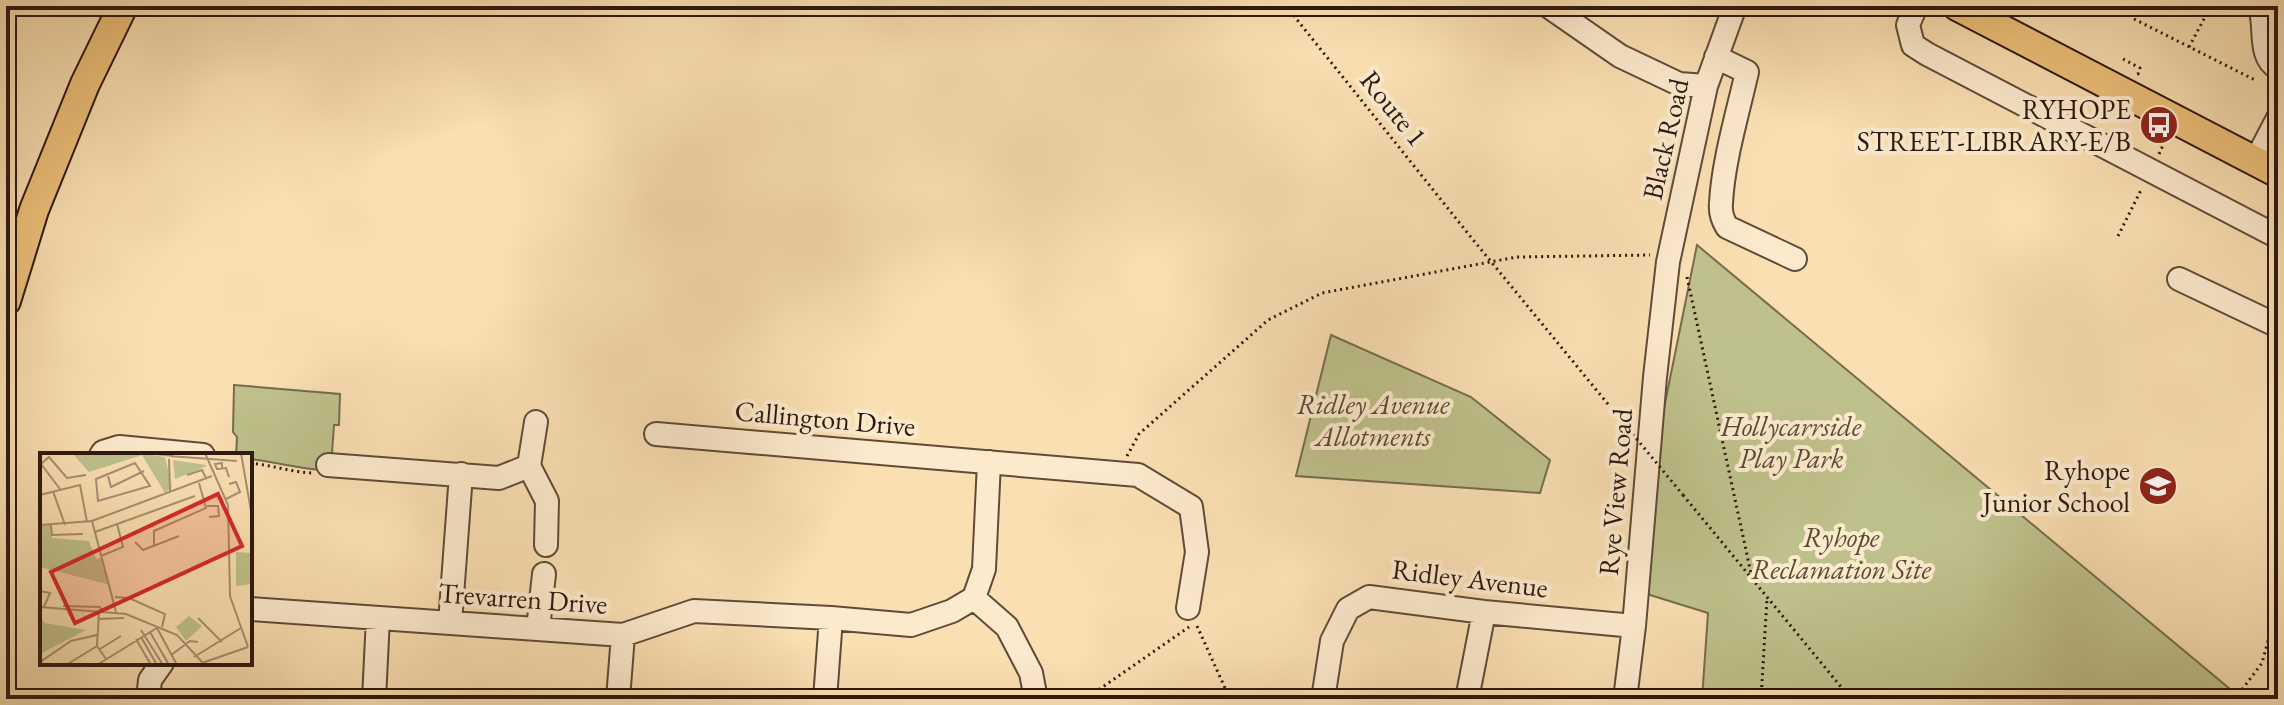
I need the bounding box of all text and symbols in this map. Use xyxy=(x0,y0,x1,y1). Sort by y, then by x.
street label: Route 1 xyxy=(1353,63,1435,153)
street label: Black Road xyxy=(1634,74,1697,203)
place label: RYHOPE STREET-LIBRARY-E/B xyxy=(1857,91,2131,159)
bus stop icon: RYHOPE STREET-LIBRARY-E/B xyxy=(2138,104,2180,146)
park label: Ridley Avenue Allotments xyxy=(1297,386,1450,454)
street label: Callington Drive xyxy=(733,392,917,444)
street label: Rye View Road xyxy=(1590,406,1640,577)
park label: Hollycarrside Play Park xyxy=(1720,408,1862,476)
place label: Ryhope Junior School xyxy=(1980,452,2130,520)
inset map xyxy=(40,453,252,665)
school or university icon: Ryhope Junior School xyxy=(2137,465,2179,507)
park label: Ryhope Reclamation Site xyxy=(1751,519,1931,587)
street label: Ridley Avenue xyxy=(1390,551,1550,605)
street label: Trevarren Drive xyxy=(437,574,609,622)

